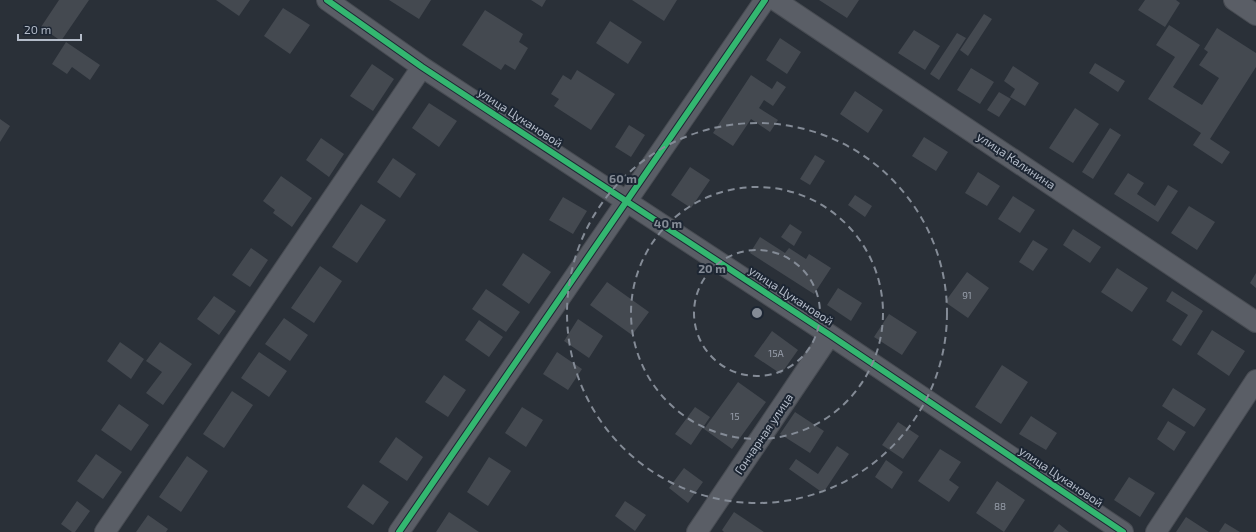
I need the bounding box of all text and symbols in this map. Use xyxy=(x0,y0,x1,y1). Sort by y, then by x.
scale bar xyxy=(18,16,81,42)
text: 20 m xyxy=(24,22,51,36)
street label: улица Цукановой xyxy=(475,85,566,151)
street label: улица Калинина xyxy=(974,129,1058,192)
text: 60 m xyxy=(609,171,637,185)
text: 40 m xyxy=(654,216,682,230)
text: 20 m xyxy=(698,261,726,275)
street label: улица Цукановой xyxy=(746,263,837,329)
house number: 91 xyxy=(962,289,972,301)
centre of rings xyxy=(750,306,764,320)
house number: 15А xyxy=(768,347,785,359)
street label: Гончарная улица xyxy=(731,390,796,477)
house number: 15 xyxy=(730,410,740,422)
street label: улица Цукановой xyxy=(1016,443,1106,510)
house number: 88 xyxy=(994,500,1006,512)

